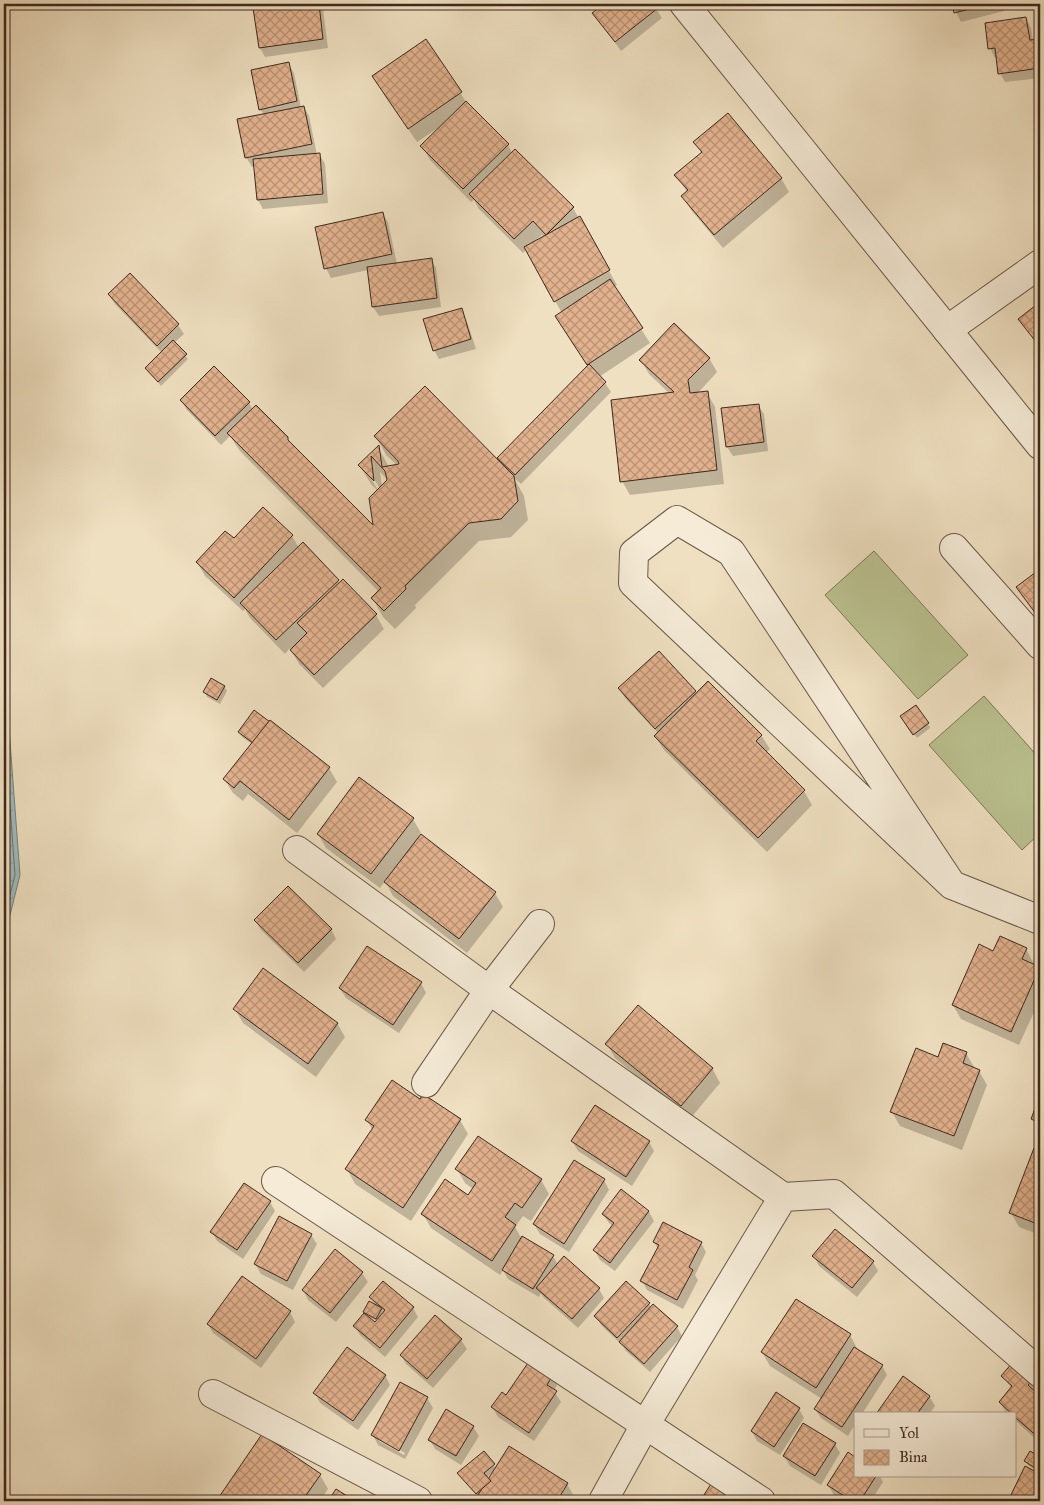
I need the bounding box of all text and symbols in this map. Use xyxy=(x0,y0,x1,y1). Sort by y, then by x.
legend xyxy=(854,1412,1016,1478)
text: Yol xyxy=(899,1424,920,1442)
text: Bina xyxy=(899,1448,928,1466)

